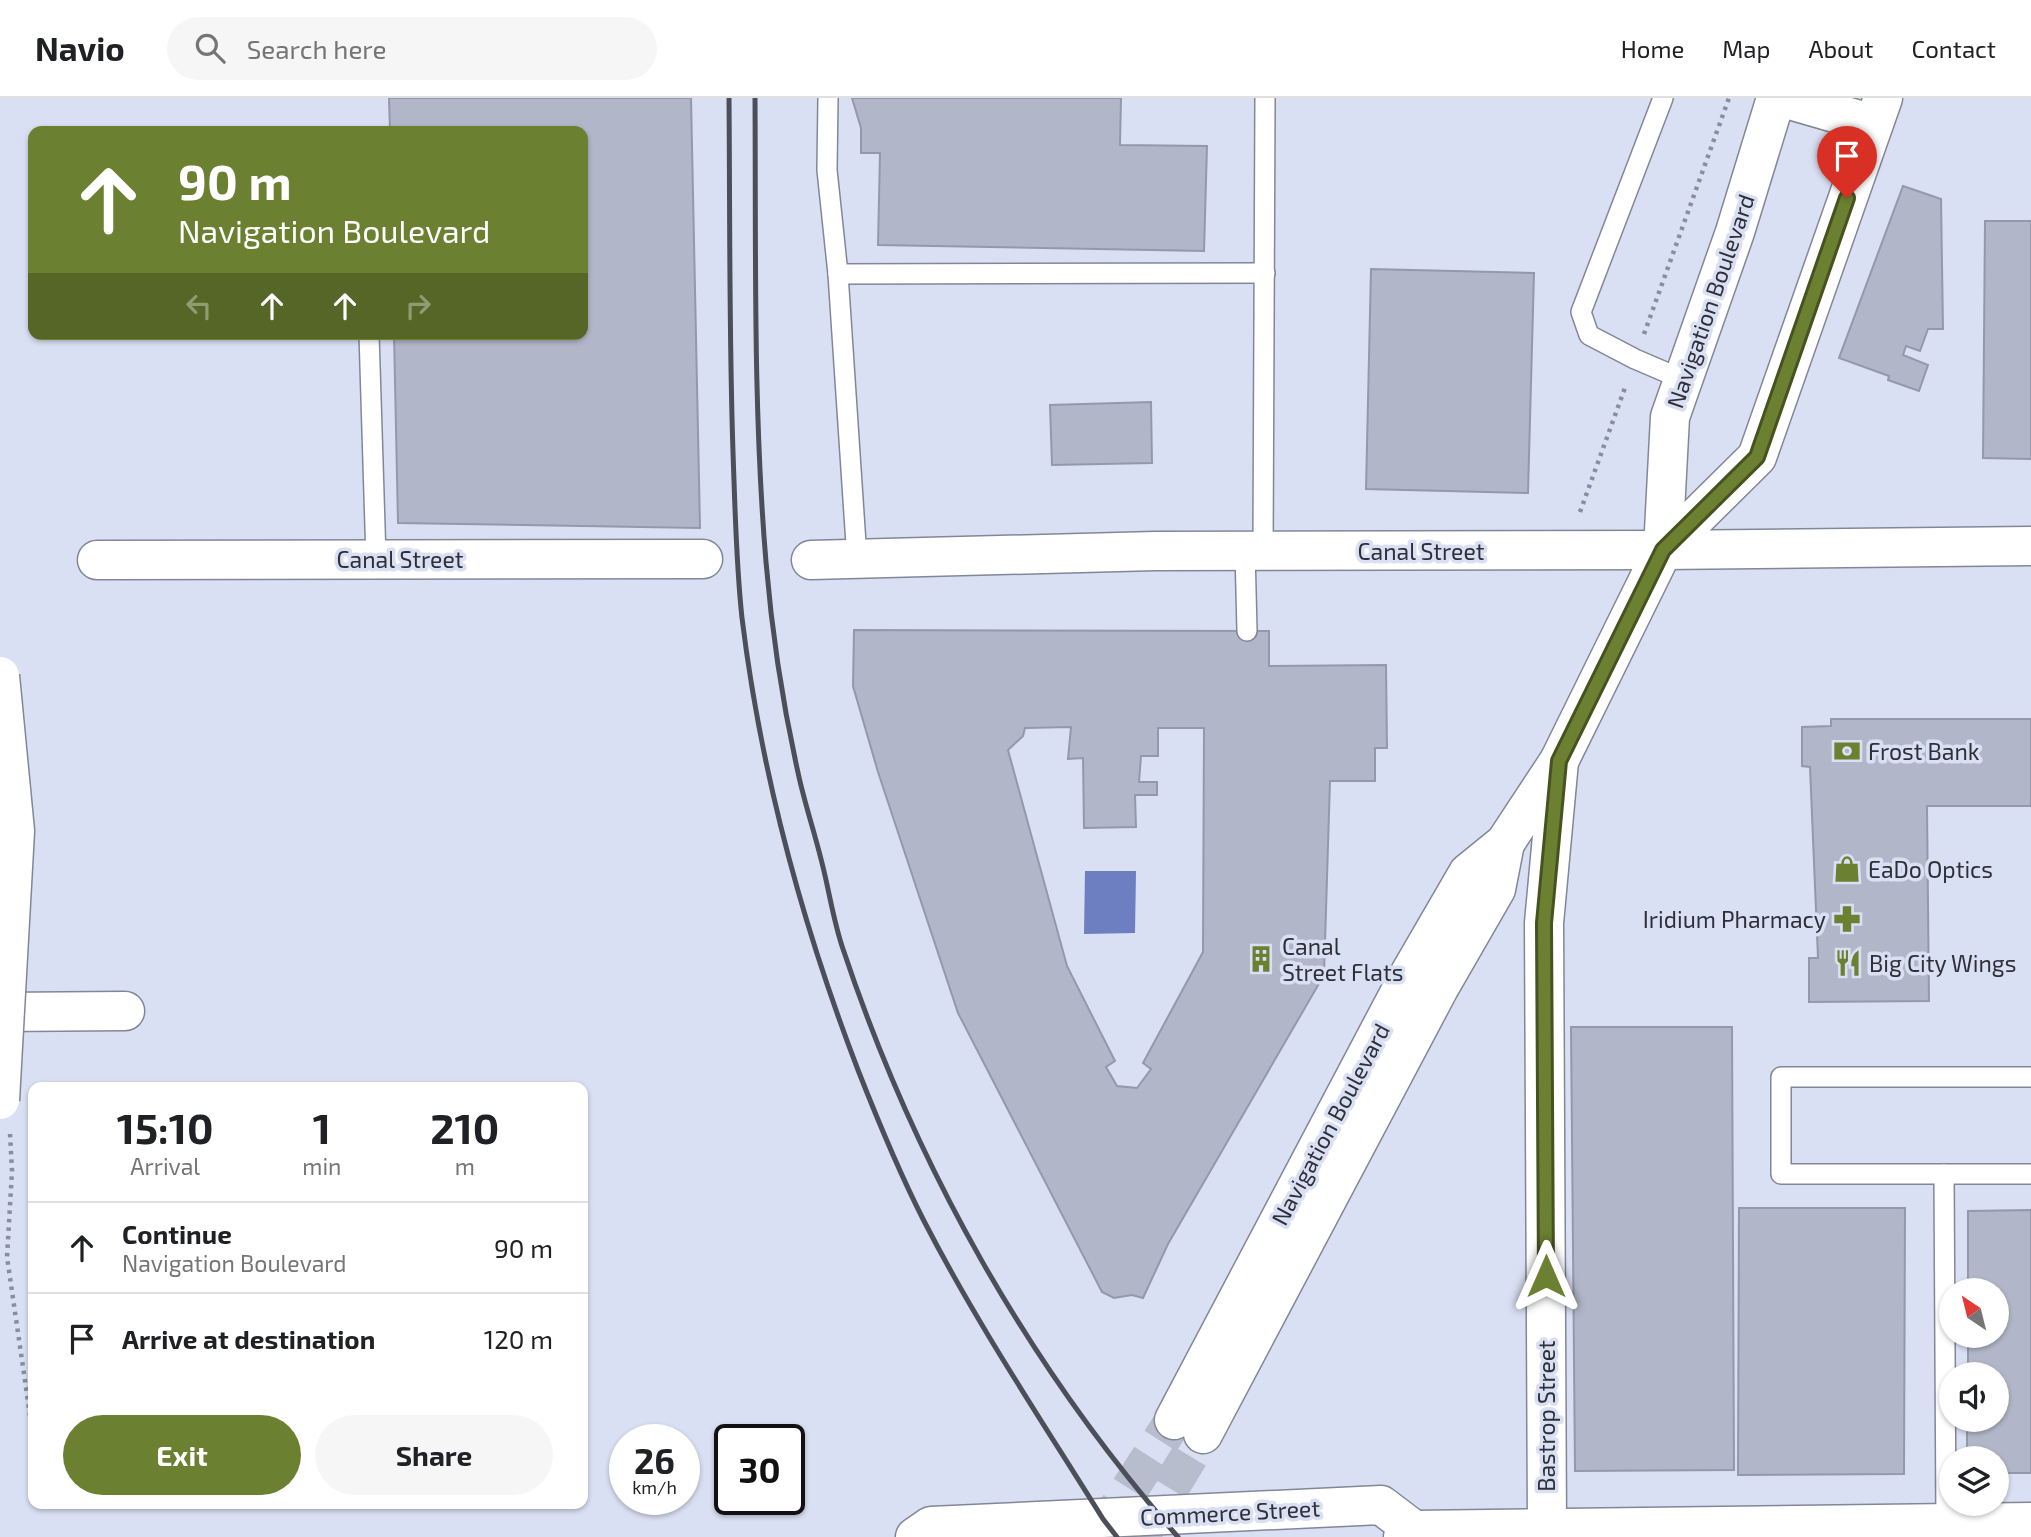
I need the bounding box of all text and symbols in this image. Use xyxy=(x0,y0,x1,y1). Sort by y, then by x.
search box xyxy=(167,17,657,80)
text: Navio xyxy=(35,28,125,68)
icon: search xyxy=(191,29,229,67)
text: Search here xyxy=(247,33,386,64)
text: Home xyxy=(1621,34,1684,63)
text: Map xyxy=(1722,34,1770,63)
text: About xyxy=(1808,34,1874,63)
text: Contact xyxy=(1912,34,1996,63)
pin xyxy=(1817,126,1877,198)
icon: arrive xyxy=(1828,137,1866,175)
text: 90 m xyxy=(178,151,292,210)
icon: ahead xyxy=(63,154,154,245)
street label: Navigation Boulevard xyxy=(1660,190,1760,412)
text: Navigation Boulevard xyxy=(178,211,490,249)
icon: left xyxy=(180,287,218,325)
icon: ahead xyxy=(253,287,291,325)
icon: ahead xyxy=(326,287,364,325)
icon: right xyxy=(399,287,437,325)
street label: Canal Street xyxy=(1357,537,1485,565)
street label: Canal Street xyxy=(336,545,464,573)
bank icon: Frost Bank xyxy=(1832,736,1862,766)
place label: Frost Bank xyxy=(1868,737,1980,765)
shop icon: EaDo Optics xyxy=(1832,854,1862,884)
place label: EaDo Optics xyxy=(1868,855,1993,883)
pharmacy icon: Iridium Pharmacy xyxy=(1832,904,1862,934)
place label: Iridium Pharmacy xyxy=(1643,905,1826,933)
place label: Canal Street Flats xyxy=(1282,932,1403,986)
building icon: Canal Street Flats xyxy=(1246,944,1276,974)
restaurant icon: Big City Wings xyxy=(1833,948,1863,978)
place label: Big City Wings xyxy=(1869,949,2016,977)
street label: Navigation Boulevard xyxy=(1265,1018,1395,1230)
text: 15:10 xyxy=(117,1102,214,1152)
text: 1 xyxy=(313,1102,331,1152)
text: 210 xyxy=(430,1102,499,1152)
text: Arrival xyxy=(130,1152,200,1180)
text: min xyxy=(302,1152,341,1180)
text: m xyxy=(455,1152,475,1180)
text: Continue xyxy=(122,1218,232,1249)
icon: ahead xyxy=(63,1229,101,1267)
text: 90 m xyxy=(494,1232,553,1263)
position arrow xyxy=(1509,1239,1583,1313)
text: Navigation Boulevard xyxy=(122,1249,347,1277)
north arrow xyxy=(1939,1278,2009,1348)
map controls xyxy=(1939,1278,2009,1516)
icon: arrive xyxy=(63,1320,101,1358)
text: Arrive at destination xyxy=(122,1323,375,1354)
text: 120 m xyxy=(484,1323,553,1354)
street label: Bastrop Street xyxy=(1532,1340,1560,1492)
button: sound xyxy=(1939,1362,2009,1432)
button: Exit xyxy=(63,1415,301,1495)
button: Share xyxy=(315,1415,553,1495)
speed limit sign: 30 xyxy=(714,1424,805,1515)
text: 26 xyxy=(634,1439,675,1481)
button: layers xyxy=(1939,1446,2009,1516)
text: km/h xyxy=(632,1476,677,1498)
street label: Commerce Street xyxy=(1139,1493,1321,1531)

